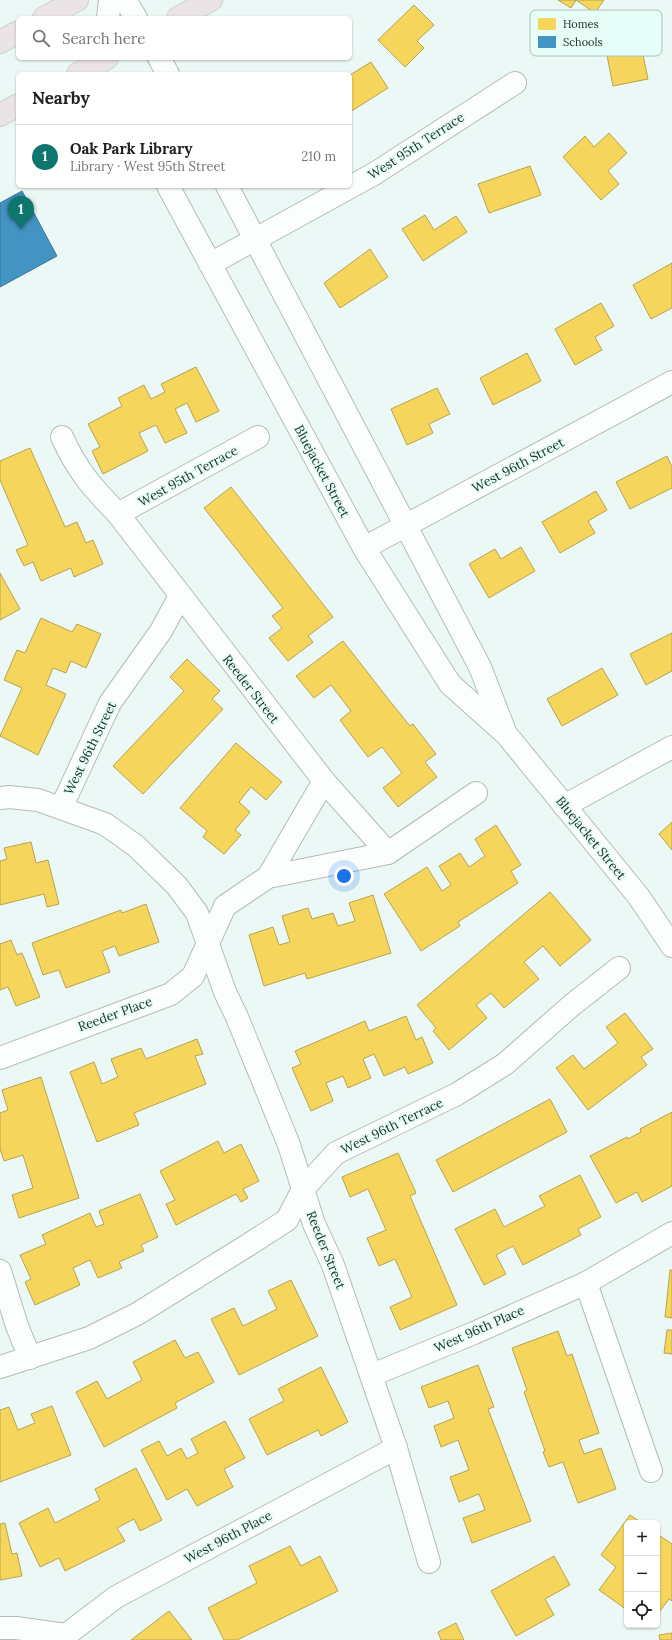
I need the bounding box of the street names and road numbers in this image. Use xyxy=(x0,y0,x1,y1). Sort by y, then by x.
street label: West 95th Terrace xyxy=(365,109,467,183)
street label: Bluejacket Street xyxy=(290,422,354,520)
street label: West 96th Street xyxy=(469,434,567,496)
street label: West 95th Terrace xyxy=(135,442,241,510)
street label: Reeder Street xyxy=(219,651,283,727)
street label: West 96th Street xyxy=(60,698,120,798)
street label: Bluejacket Street xyxy=(552,793,630,883)
street label: Reeder Place xyxy=(76,993,154,1035)
street label: West 96th Terrace xyxy=(338,1094,446,1158)
street label: Reeder Street xyxy=(303,1208,349,1292)
street label: West 96th Place xyxy=(431,1301,527,1357)
street label: West 96th Place xyxy=(181,1507,275,1567)

